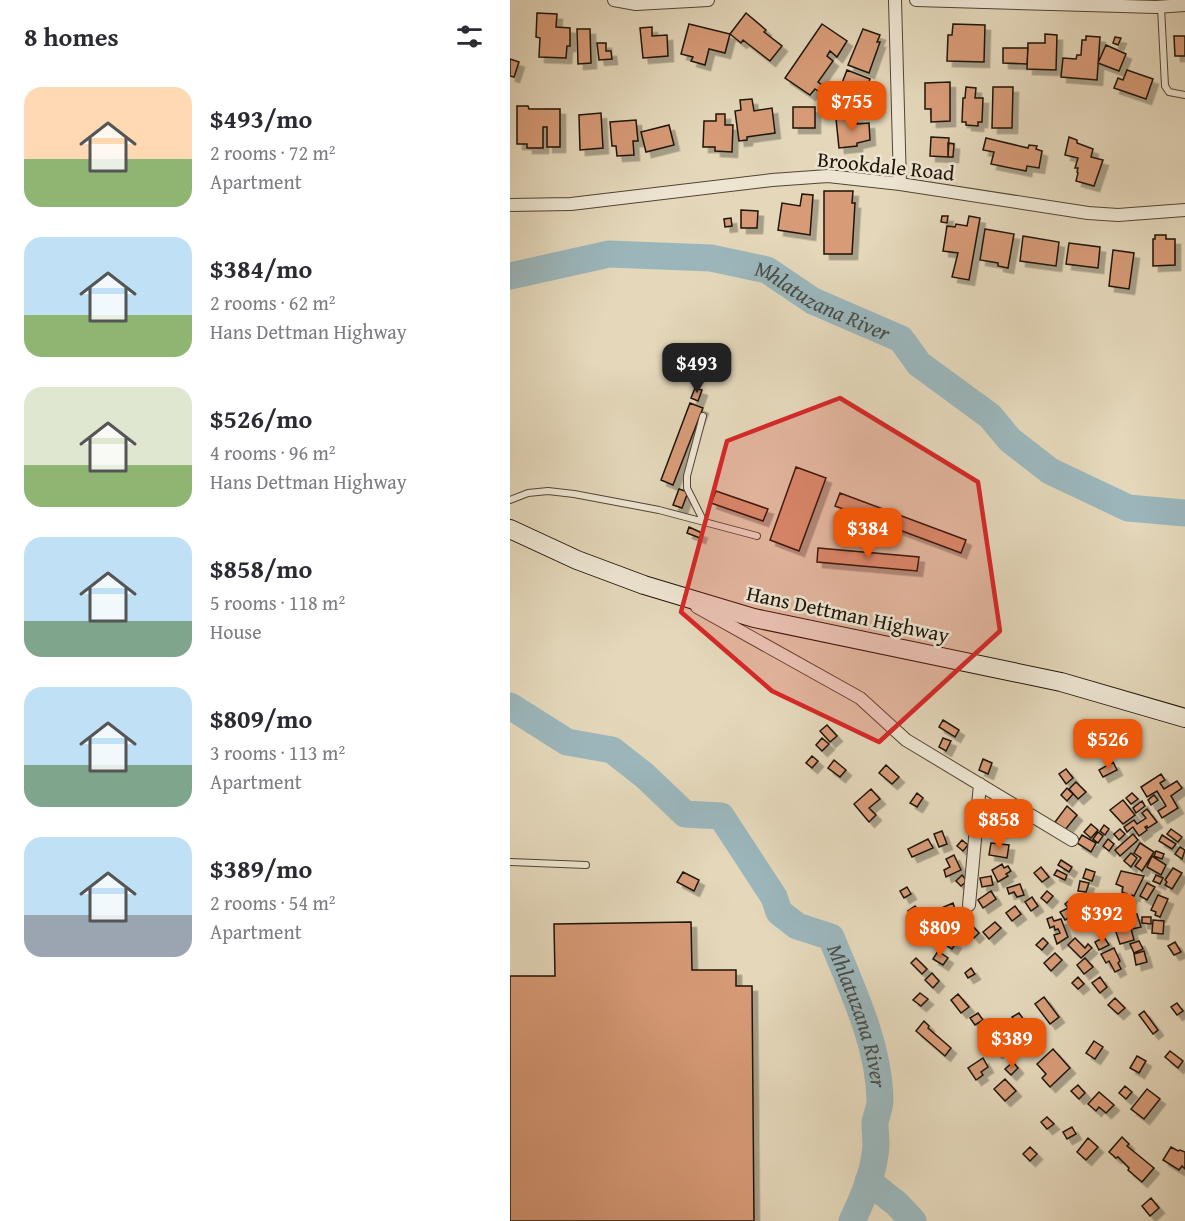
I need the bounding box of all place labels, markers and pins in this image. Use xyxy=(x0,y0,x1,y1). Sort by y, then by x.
pin: $755 xyxy=(816,81,888,132)
pin: $493 xyxy=(661,343,733,394)
pin: $384 xyxy=(832,508,904,559)
pin: $526 xyxy=(1072,719,1144,770)
pin: $858 xyxy=(963,799,1035,850)
pin: $392 xyxy=(1066,893,1138,944)
pin: $809 xyxy=(904,907,976,958)
pin: $389 xyxy=(976,1018,1048,1069)

